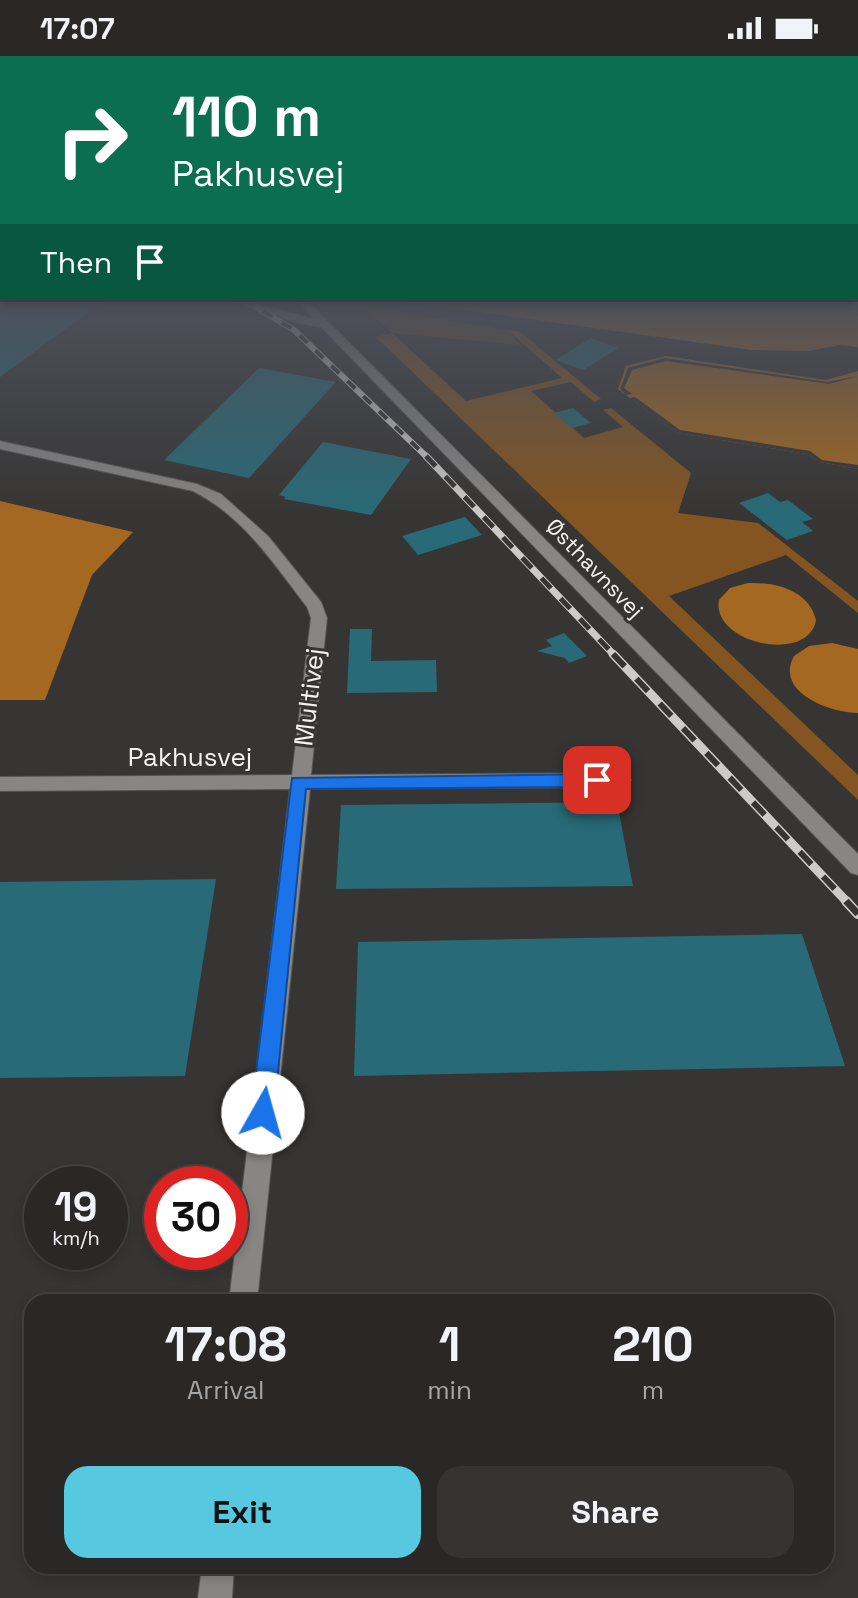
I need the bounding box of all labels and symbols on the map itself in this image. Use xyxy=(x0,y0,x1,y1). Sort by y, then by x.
street label: Østhavnsvej xyxy=(540,512,650,624)
street label: Multivej xyxy=(286,646,332,748)
street label: Pakhusvej xyxy=(128,740,252,774)
pin xyxy=(563,746,631,814)
position arrow xyxy=(221,1071,305,1155)
speed limit sign: 30 xyxy=(144,1166,248,1270)

